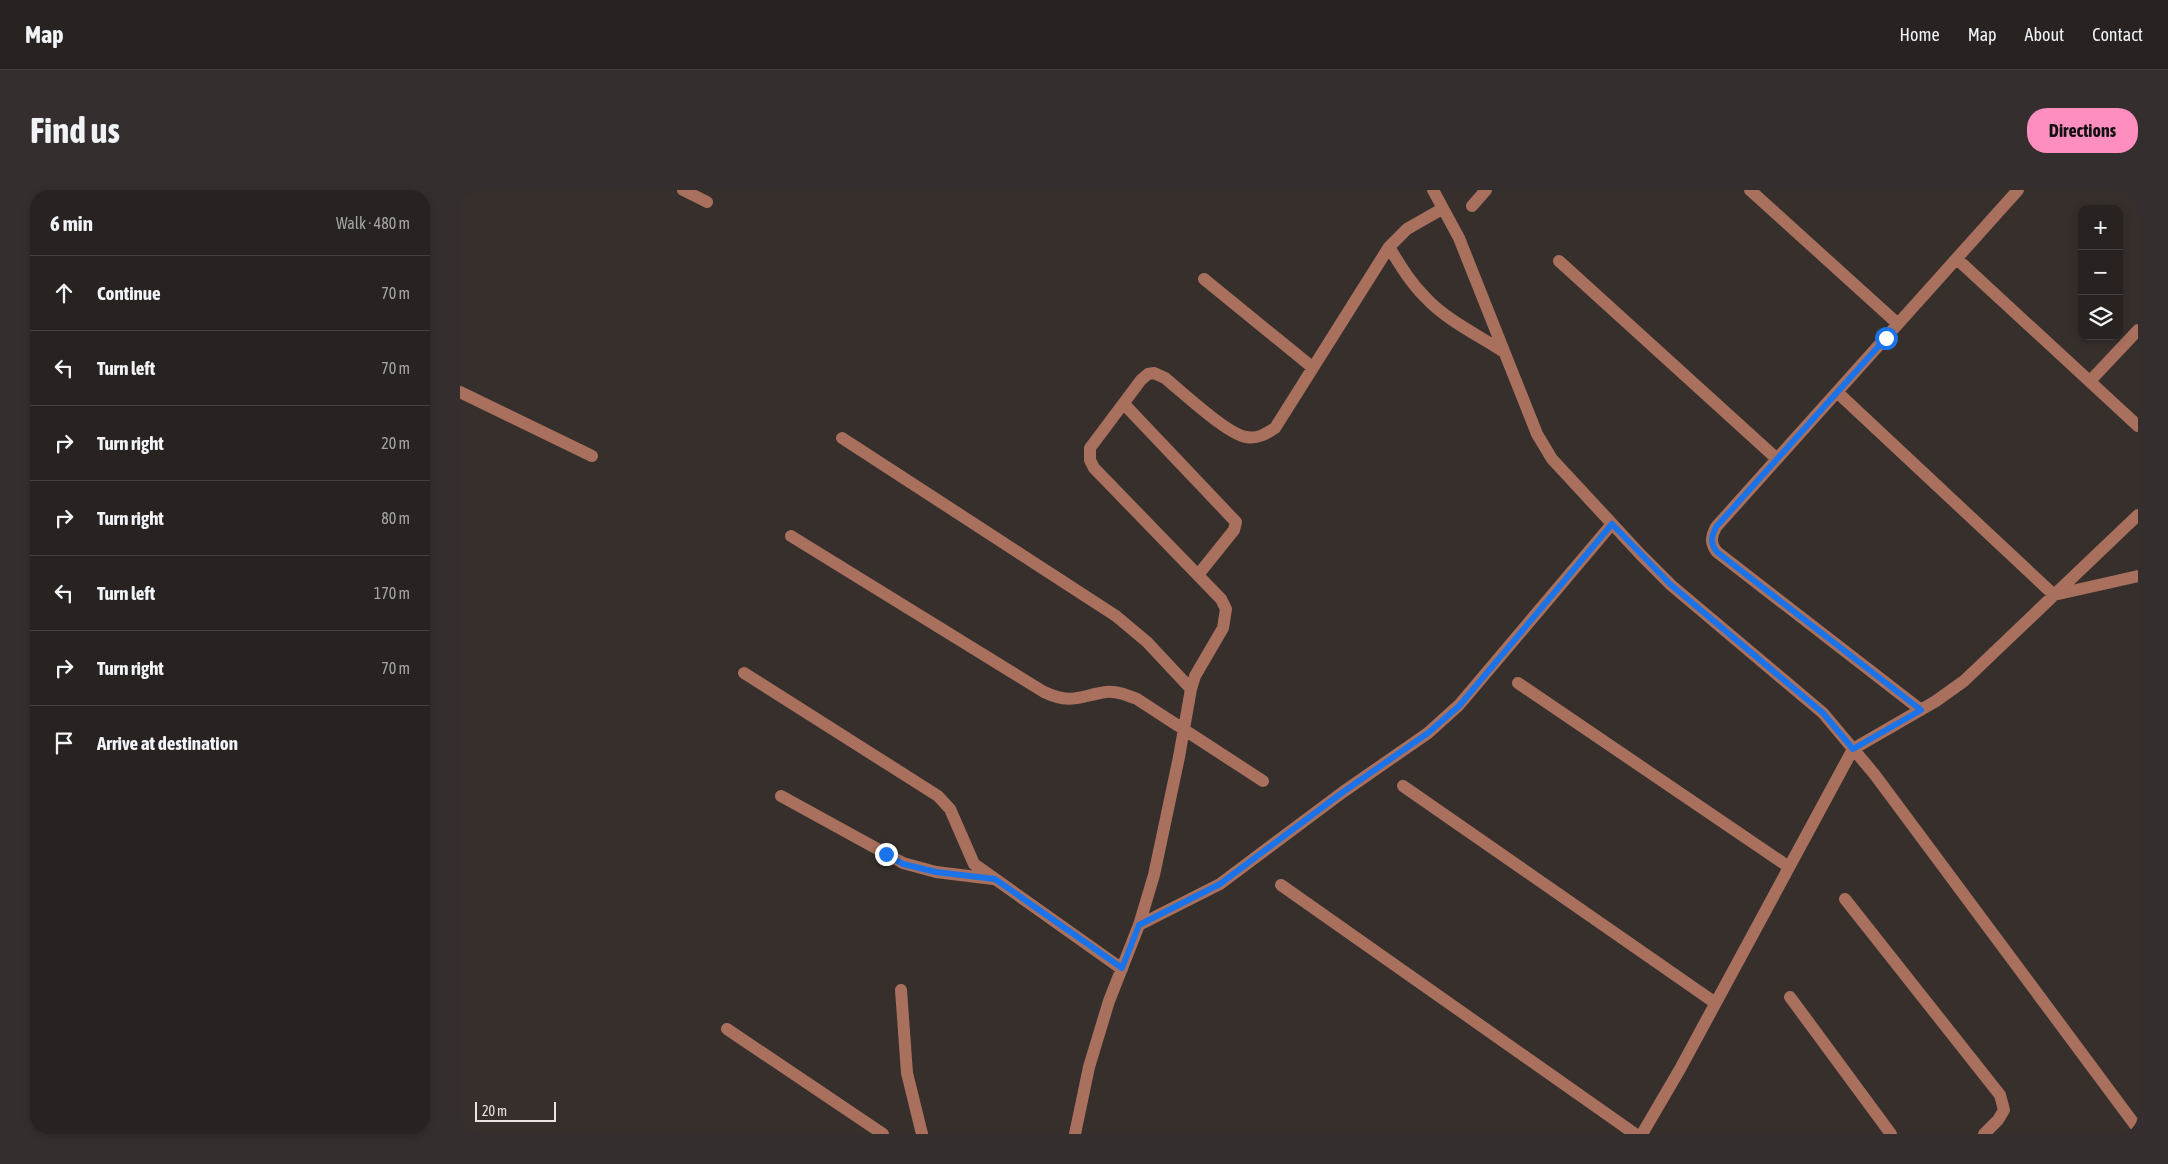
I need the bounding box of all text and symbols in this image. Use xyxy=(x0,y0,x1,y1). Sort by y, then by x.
text: Map xyxy=(25,21,64,48)
text: Home xyxy=(1900,24,1940,45)
text: Map xyxy=(1968,24,1997,45)
text: About xyxy=(2025,24,2064,45)
text: Contact xyxy=(2092,24,2143,45)
button: Directions xyxy=(2027,108,2138,153)
text: Find us xyxy=(30,110,120,150)
map controls xyxy=(2078,205,2123,340)
button: + xyxy=(2078,205,2123,250)
text: 6 min xyxy=(50,211,93,235)
text: Walk · 480 m xyxy=(336,214,410,232)
button: − xyxy=(2078,250,2123,295)
icon: ahead xyxy=(50,279,78,307)
text: Continue xyxy=(97,282,161,304)
text: 70 m xyxy=(381,284,410,302)
button: layers xyxy=(2078,295,2123,340)
route start xyxy=(1875,327,1898,350)
icon: left xyxy=(50,354,78,382)
text: Turn left xyxy=(97,357,155,379)
text: 70 m xyxy=(381,359,410,377)
icon: right xyxy=(50,429,78,457)
text: Turn right xyxy=(97,432,164,454)
text: 20 m xyxy=(381,434,410,452)
icon: right xyxy=(50,504,78,532)
text: Turn right xyxy=(97,507,164,529)
text: 80 m xyxy=(381,509,410,527)
icon: left xyxy=(50,579,78,607)
text: Turn left xyxy=(97,582,155,604)
text: 170 m xyxy=(374,584,410,602)
icon: right xyxy=(50,654,78,682)
text: Turn right xyxy=(97,657,164,679)
text: 70 m xyxy=(381,659,410,677)
icon: arrive xyxy=(50,729,78,757)
text: Arrive at destination xyxy=(97,732,238,754)
route end xyxy=(875,843,898,866)
scale bar xyxy=(475,1099,556,1122)
text: 20 m xyxy=(482,1103,507,1119)

